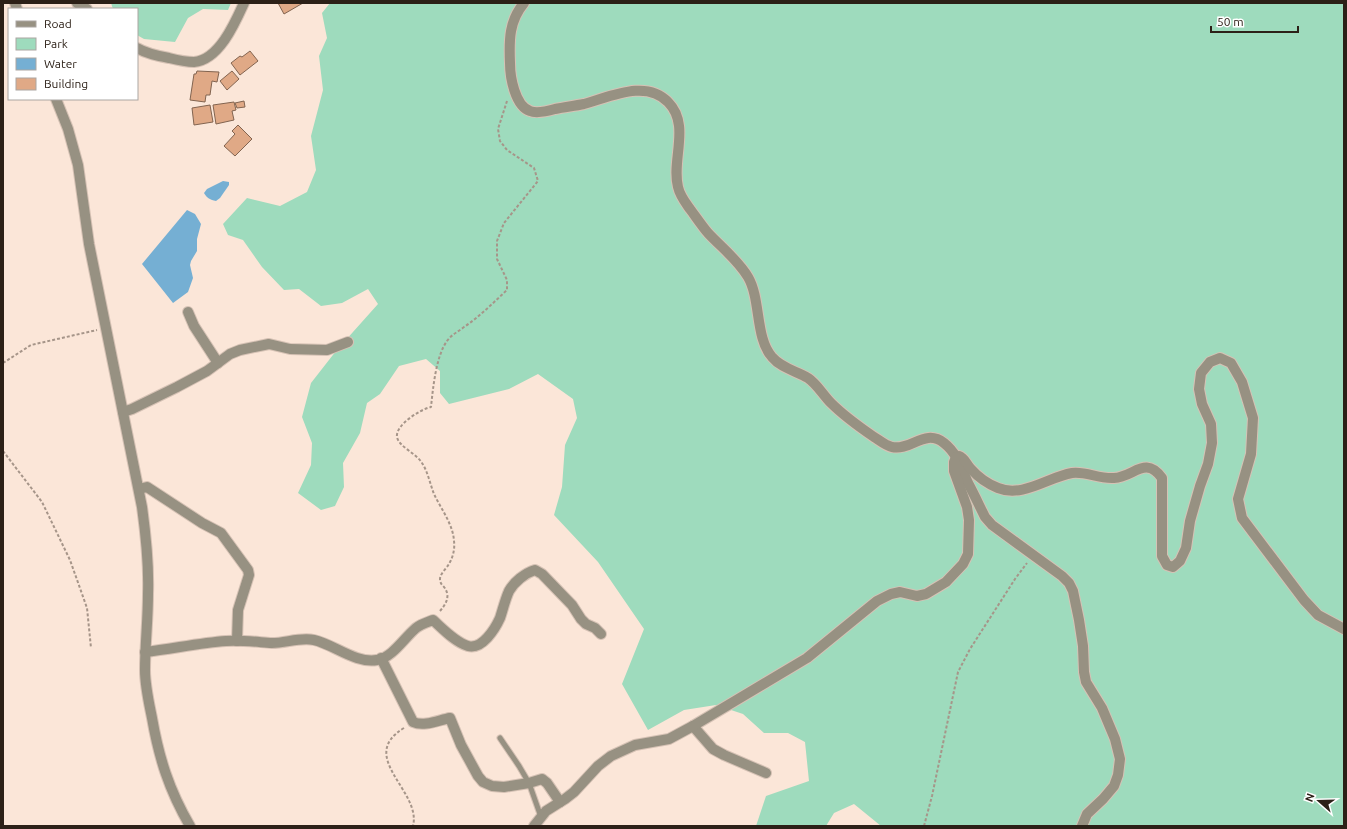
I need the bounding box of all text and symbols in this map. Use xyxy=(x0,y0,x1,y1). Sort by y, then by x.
legend xyxy=(8,8,138,100)
scale bar xyxy=(1211,8,1298,34)
text: 50 m xyxy=(1217,15,1244,28)
text: Road xyxy=(44,17,72,30)
text: Park xyxy=(44,37,68,50)
text: Water xyxy=(44,57,77,70)
text: Building xyxy=(44,77,88,90)
north arrow xyxy=(1299,781,1339,821)
text: N xyxy=(1303,792,1317,803)

